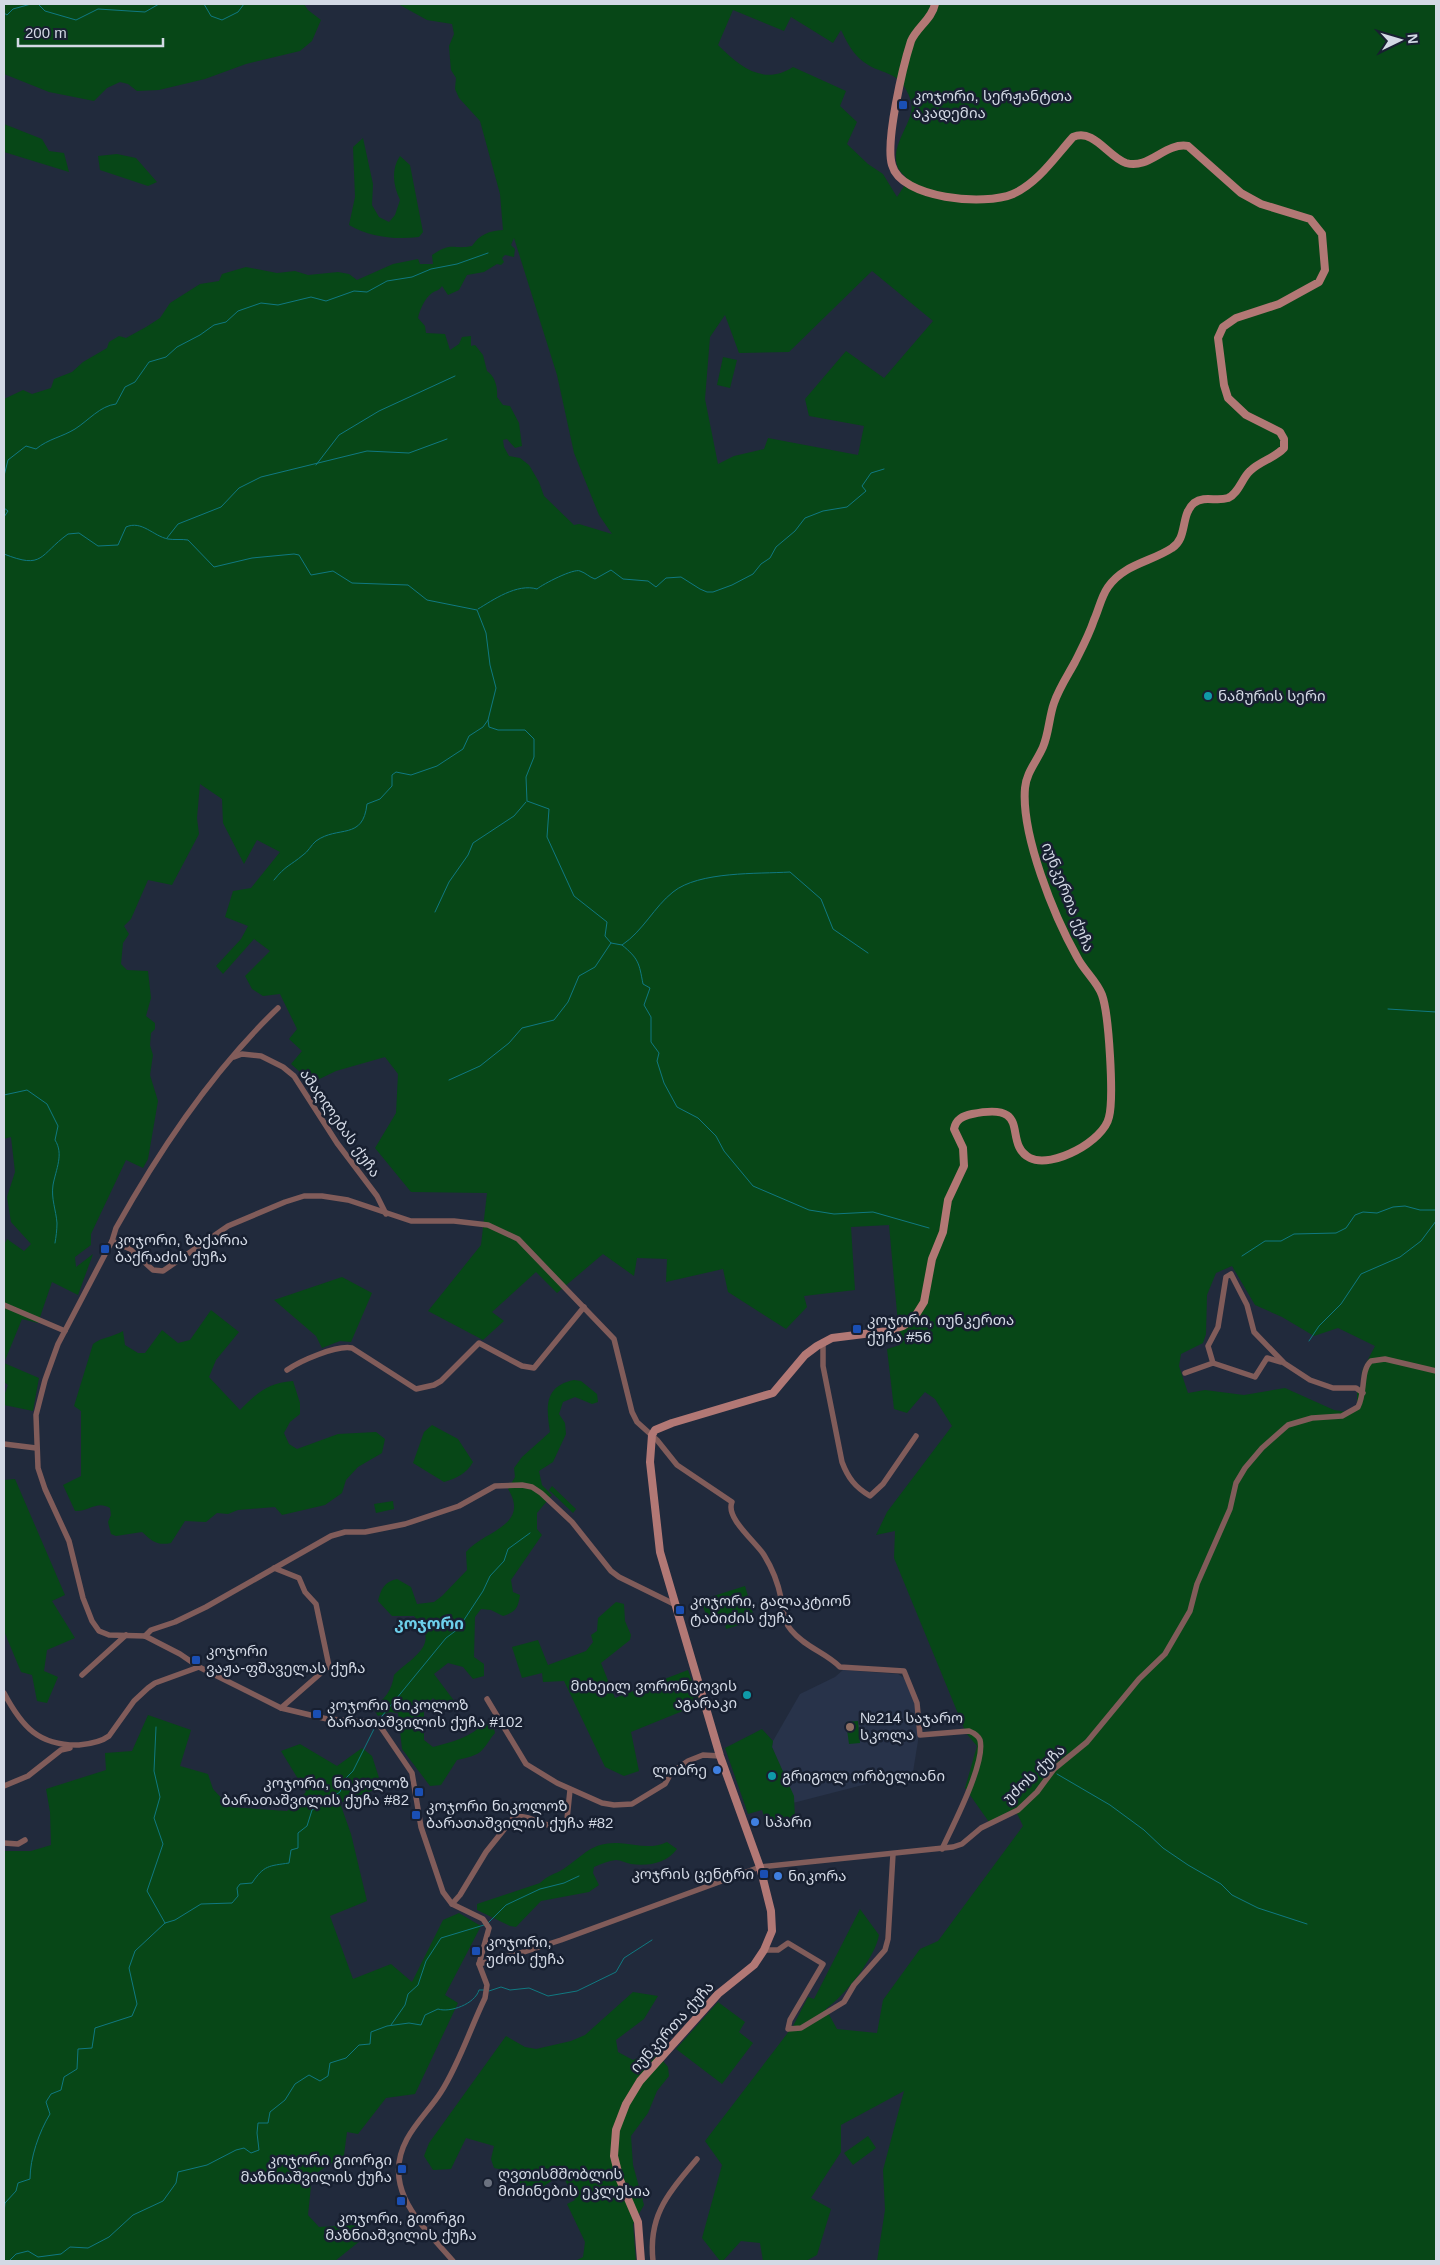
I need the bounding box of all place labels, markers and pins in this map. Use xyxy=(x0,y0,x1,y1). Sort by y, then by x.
place label: კოჯორი, სერჟანტთა აკადემია xyxy=(913,87,1072,122)
marker: კოჯორი, სერჟანტთა აკადემია xyxy=(897,99,909,111)
place label: ნამურის სერი xyxy=(1218,687,1326,705)
marker: ნამურის სერი xyxy=(1202,690,1214,702)
place label: კოჯორი, ზაქარია ბაქრაძის ქუჩა xyxy=(115,1231,248,1266)
marker: კოჯორი, ზაქარია ბაქრაძის ქუჩა xyxy=(99,1243,111,1255)
place label: კოჯორი, იუნკერთა ქუჩა #56 xyxy=(867,1311,1014,1346)
marker: კოჯორი, იუნკერთა ქუჩა #56 xyxy=(851,1323,863,1335)
place label: კოჯორი, გალაკტიონ ტაბიძის ქუჩა xyxy=(690,1592,851,1627)
marker: კოჯორი, გალაკტიონ ტაბიძის ქუჩა xyxy=(674,1604,686,1616)
place label: კოჯორი ვაჟა-ფშაველას ქუჩა xyxy=(206,1642,365,1677)
marker: კოჯორი ვაჟა-ფშაველას ქუჩა xyxy=(190,1654,202,1666)
place label: მიხეილ ვორონცოვის აგარაკი xyxy=(571,1677,737,1712)
marker: მიხეილ ვორონცოვის აგარაკი xyxy=(741,1689,753,1701)
place label: კოჯორი ნიკოლოზ ბარათაშვილის ქუჩა #102 xyxy=(327,1696,523,1731)
marker: კოჯორი ნიკოლოზ ბარათაშვილის ქუჩა #102 xyxy=(311,1708,323,1720)
place label: №214 საჯარო სკოლა xyxy=(860,1709,963,1744)
marker: №214 საჯარო სკოლა xyxy=(844,1721,856,1733)
place label: ლიბრე xyxy=(652,1761,707,1779)
marker: ლიბრე xyxy=(711,1764,723,1776)
place label: გრიგოლ ორბელიანი xyxy=(782,1767,945,1785)
marker: გრიგოლ ორბელიანი xyxy=(766,1770,778,1782)
place label: კოჯორი, ნიკოლოზ ბარათაშვილის ქუჩა #82 xyxy=(222,1774,409,1809)
marker: კოჯორი, ნიკოლოზ ბარათაშვილის ქუჩა #82 xyxy=(413,1786,425,1798)
place label: კოჯორი ნიკოლოზ ბარათაშვილის ქუჩა #82 xyxy=(426,1797,613,1832)
marker: კოჯორი ნიკოლოზ ბარათაშვილის ქუჩა #82 xyxy=(410,1809,422,1821)
place label: სპარი xyxy=(765,1813,812,1830)
marker: სპარი xyxy=(749,1816,761,1828)
place label: კოჯრის ცენტრი xyxy=(631,1865,754,1883)
place label: ნიკორა xyxy=(788,1867,847,1885)
marker: კოჯრის ცენტრი xyxy=(758,1868,770,1880)
marker: ნიკორა xyxy=(772,1870,784,1882)
place label: კოჯორი, უძოს ქუჩა xyxy=(486,1933,564,1968)
marker: კოჯორი, უძოს ქუჩა xyxy=(470,1945,482,1957)
place label: კოჯორი გიორგი მაზნიაშვილის ქუჩა xyxy=(241,2151,392,2186)
marker: კოჯორი გიორგი მაზნიაშვილის ქუჩა xyxy=(396,2163,408,2175)
place label: ღვთისმშობლის მიძინების ეკლესია xyxy=(498,2165,650,2200)
marker: ღვთისმშობლის მიძინების ეკლესია xyxy=(482,2177,494,2189)
marker: კოჯორი, გიორგი მაზნიაშვილის ქუჩა xyxy=(395,2195,407,2207)
place label: კოჯორი, გიორგი მაზნიაშვილის ქუჩა xyxy=(325,2209,477,2244)

